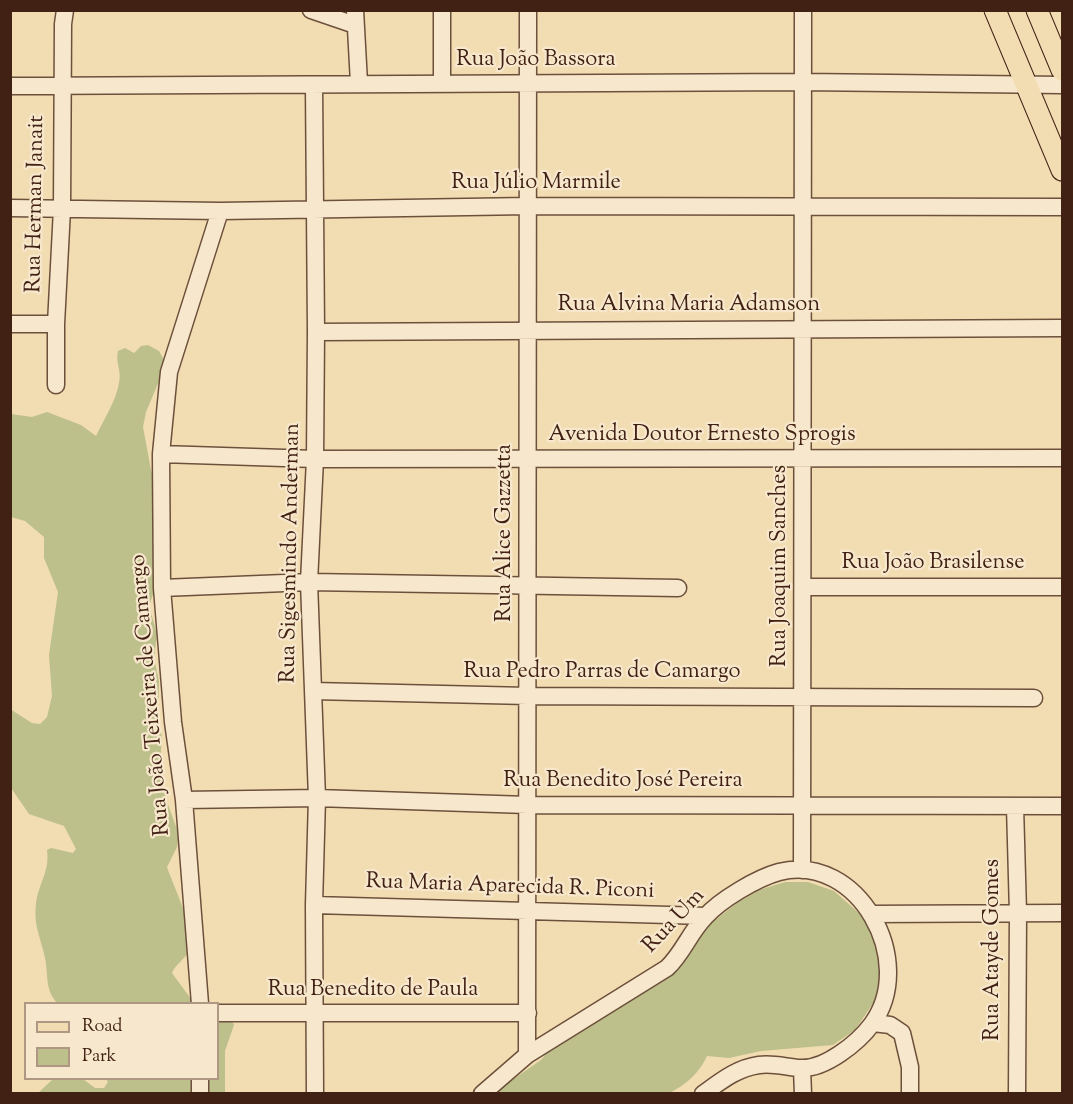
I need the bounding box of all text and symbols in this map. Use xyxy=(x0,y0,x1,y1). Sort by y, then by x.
street label: Rua João Bassora xyxy=(456,48,616,74)
street label: Rua Herman Janait xyxy=(22,115,52,293)
street label: Rua Júlio Marmile xyxy=(451,171,621,197)
street label: Rua Alvina Maria Adamson xyxy=(558,293,820,319)
street label: Rua Sigesmindo Anderman xyxy=(277,423,307,683)
street label: Avenida Doutor Ernesto Sprogis xyxy=(548,423,856,449)
street label: Rua Alice Gazzetta xyxy=(493,444,519,622)
street label: Rua Joaquim Sanches xyxy=(768,465,794,667)
street label: Rua João Brasilense xyxy=(842,551,1024,577)
street label: Rua João Teixeira de Camargo xyxy=(127,553,177,837)
street label: Rua Pedro Parras de Camargo xyxy=(463,660,741,686)
street label: Rua Benedito José Pereira xyxy=(503,769,743,795)
street label: Rua Atayde Gomes xyxy=(981,859,1007,1041)
street label: Rua Maria Aparecida R. Piconi xyxy=(365,870,655,906)
street label: Rua Um xyxy=(638,884,712,960)
street label: Rua Benedito de Paula xyxy=(268,978,478,1004)
legend xyxy=(24,1002,219,1080)
text: Road xyxy=(82,1014,122,1040)
text: Park xyxy=(82,1044,116,1070)

